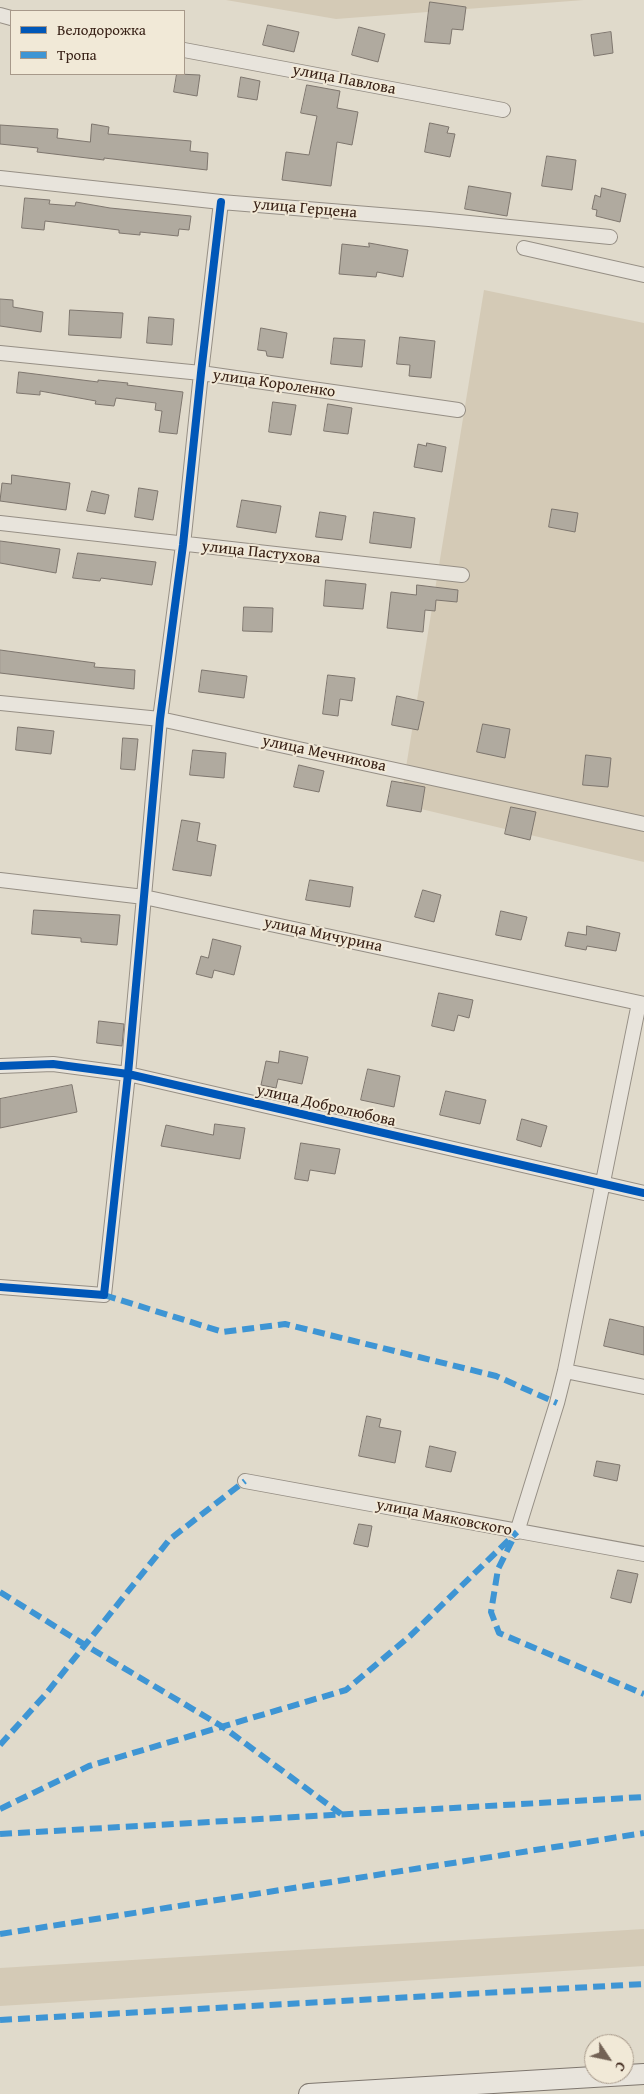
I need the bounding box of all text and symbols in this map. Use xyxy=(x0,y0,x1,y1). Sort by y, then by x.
legend xyxy=(10,10,185,75)
text: Велодорожка xyxy=(57,19,146,40)
text: Тропа xyxy=(57,44,97,65)
street label: улица Павлова xyxy=(291,61,397,99)
street label: улица Герцена xyxy=(252,195,358,223)
street label: улица Короленко xyxy=(211,366,337,402)
street label: улица Пастухова xyxy=(201,537,321,569)
street label: улица Мечникова xyxy=(260,732,388,776)
street label: улица Мичурина xyxy=(262,913,384,957)
street label: улица Добролюбова xyxy=(255,1081,397,1131)
street label: улица Маяковского xyxy=(374,1495,514,1541)
north arrow xyxy=(584,2034,634,2084)
text: С xyxy=(610,2058,631,2076)

